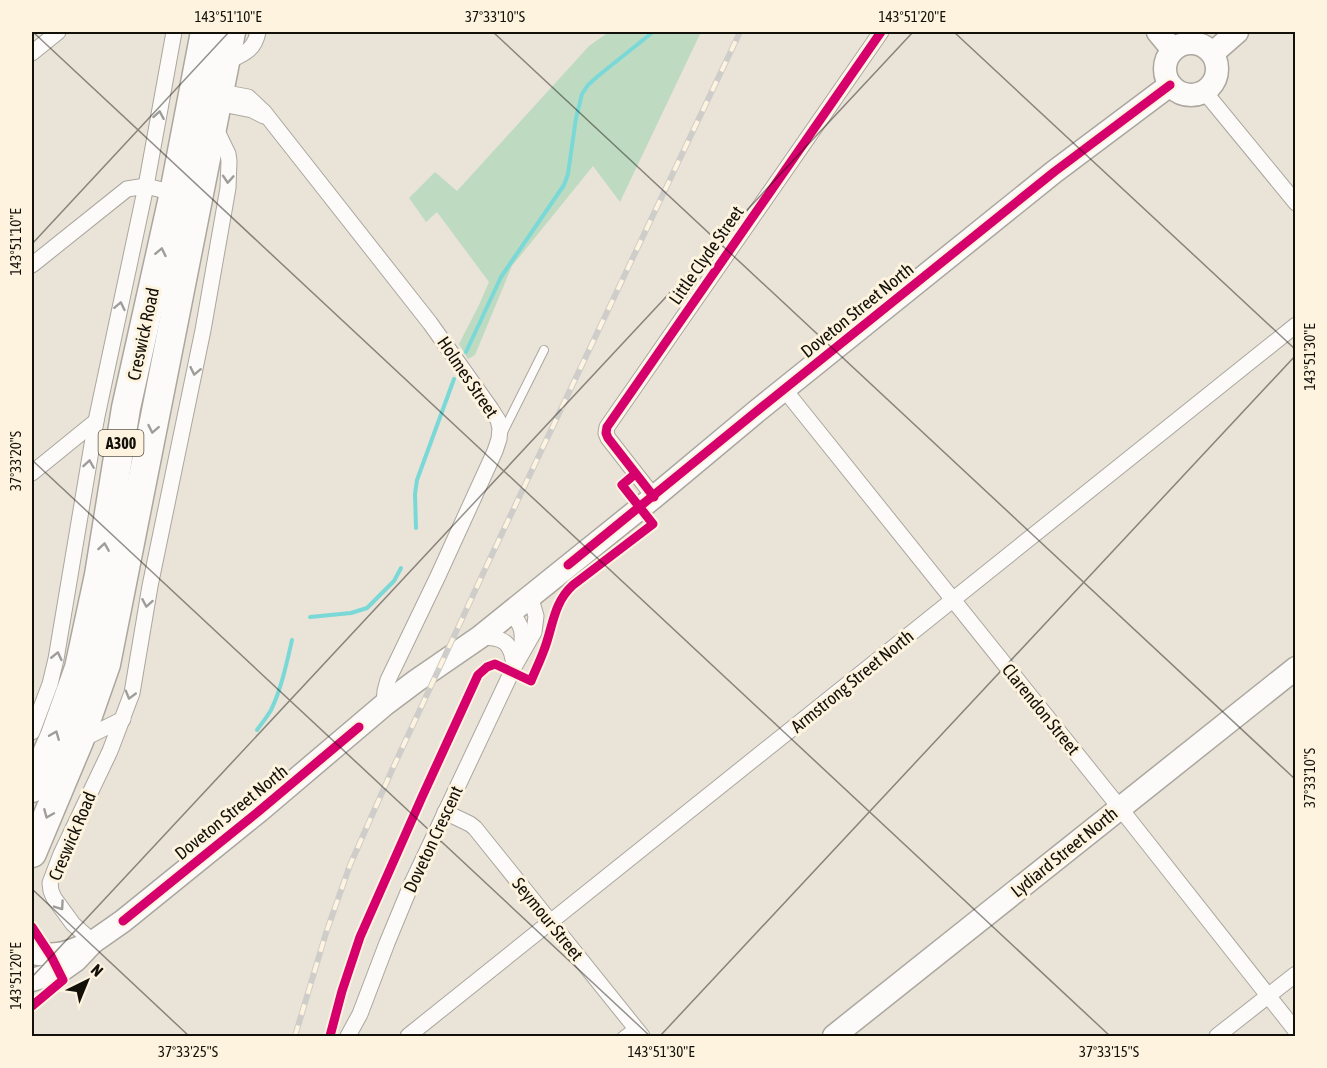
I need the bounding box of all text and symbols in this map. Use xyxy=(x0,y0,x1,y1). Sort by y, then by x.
text: 143°51'10"E xyxy=(194,8,262,25)
text: 37°33'10"S xyxy=(465,8,525,25)
text: 143°51'20"E xyxy=(878,8,946,25)
one-way arrow xyxy=(152,110,165,120)
one-way arrow xyxy=(222,174,235,183)
street label: Little Clyde Street xyxy=(664,202,748,308)
text: 143°51'10"E xyxy=(7,208,24,276)
one-way arrow xyxy=(153,247,166,257)
street label: Doveton Street North xyxy=(797,258,917,362)
street label: Creswick Road xyxy=(123,286,163,382)
one-way arrow xyxy=(113,301,126,311)
text: 143°51'30"E xyxy=(1301,323,1318,391)
street label: Holmes Street xyxy=(433,333,503,421)
one-way arrow xyxy=(189,365,202,375)
one-way arrow xyxy=(147,423,160,433)
road number: A300 xyxy=(98,430,144,456)
text: 37°33'20"S xyxy=(7,431,24,491)
one-way arrow xyxy=(82,459,95,469)
one-way arrow xyxy=(97,542,109,551)
one-way arrow xyxy=(141,598,154,608)
street label: Armstrong Street North xyxy=(787,625,917,737)
one-way arrow xyxy=(49,652,62,662)
street label: Clarendon Street xyxy=(998,659,1084,759)
one-way arrow xyxy=(125,689,137,700)
one-way arrow xyxy=(48,730,60,741)
text: 37°33'10"S xyxy=(1301,748,1318,808)
street label: Doveton Street North xyxy=(171,760,291,864)
street label: Doveton Crescent xyxy=(399,782,467,896)
street label: Creswick Road xyxy=(44,789,100,883)
street label: Lydiard Street North xyxy=(1006,803,1122,901)
one-way arrow xyxy=(43,808,55,819)
street label: Seymour Street xyxy=(508,873,588,965)
one-way arrow xyxy=(53,899,64,910)
text: 143°51'20"E xyxy=(7,942,24,1010)
north arrow xyxy=(57,951,117,1011)
text: N xyxy=(88,960,107,980)
text: 37°33'25"S xyxy=(158,1043,218,1060)
text: 143°51'30"E xyxy=(627,1043,695,1060)
text: 37°33'15"S xyxy=(1079,1043,1139,1060)

